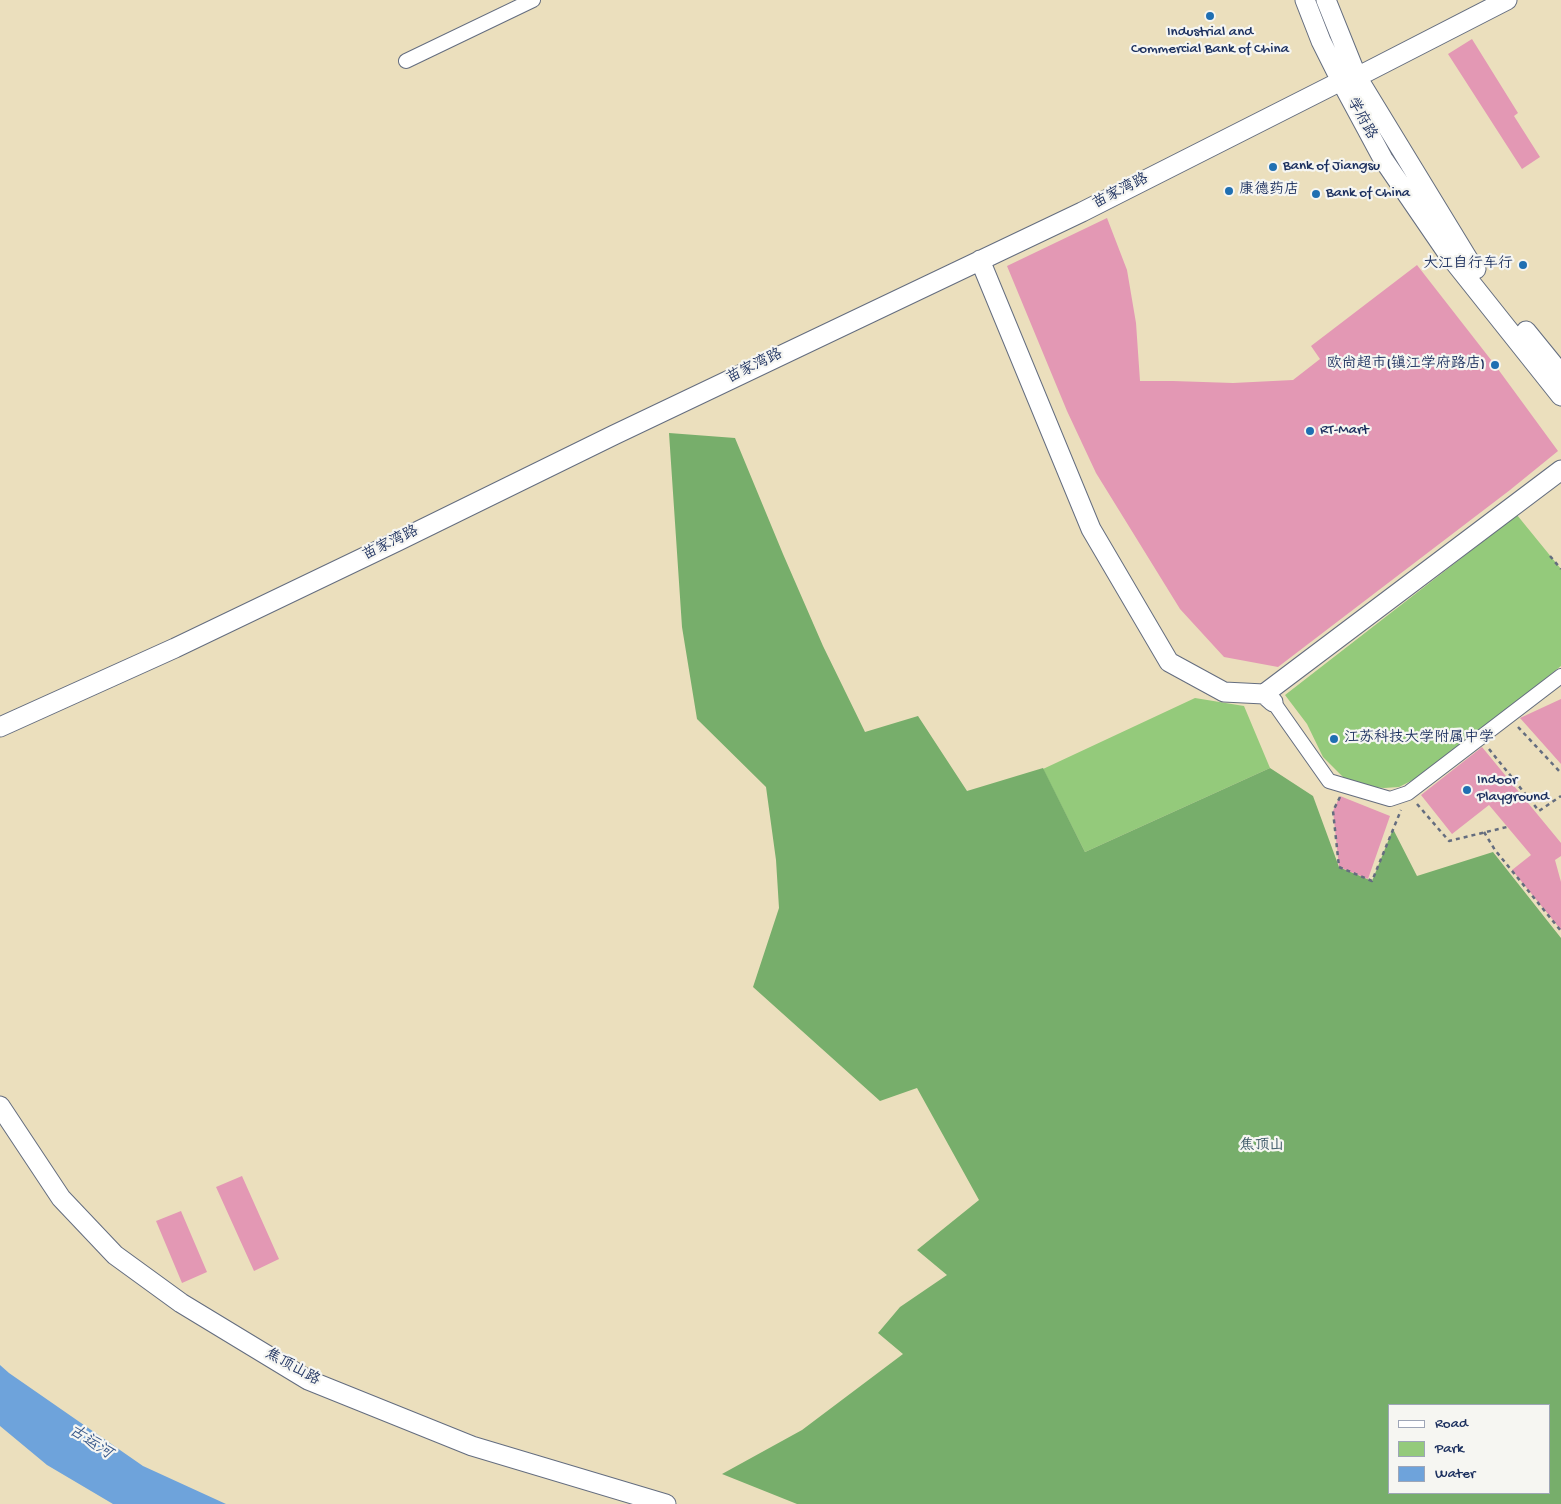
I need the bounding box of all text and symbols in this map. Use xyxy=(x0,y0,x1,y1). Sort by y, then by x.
marker: Industrial and Commercial Bank of China xyxy=(1204,10,1216,22)
place label: Industrial and Commercial Bank of China xyxy=(1131,24,1289,59)
street label: 学府路 xyxy=(1342,95,1380,143)
place label: Bank of Jiangsu xyxy=(1283,158,1380,176)
marker: Bank of Jiangsu xyxy=(1267,161,1279,173)
street label: 苗家湾路 xyxy=(1090,170,1152,214)
place label: 康德药店 xyxy=(1239,182,1299,200)
marker: 康德药店 xyxy=(1223,185,1235,197)
place label: Bank of China xyxy=(1326,185,1410,203)
marker: Bank of China xyxy=(1310,188,1322,200)
place label: 大江自行车行 xyxy=(1423,256,1513,274)
marker: 大江自行车行 xyxy=(1517,259,1529,271)
street label: 苗家湾路 xyxy=(724,346,786,388)
place label: 欧尚超市(镇江学府路店) xyxy=(1327,356,1485,374)
marker: 欧尚超市(镇江学府路店) xyxy=(1489,359,1501,371)
place label: RT-Mart xyxy=(1320,422,1369,440)
marker: RT-Mart xyxy=(1304,425,1316,437)
street label: 苗家湾路 xyxy=(360,523,422,565)
place label: 江苏科技大学附属中学 xyxy=(1344,730,1494,748)
marker: 江苏科技大学附属中学 xyxy=(1328,733,1340,745)
place label: Indoor Playground xyxy=(1477,772,1549,807)
marker: Indoor Playground xyxy=(1461,784,1473,796)
park label: 焦顶山 xyxy=(1240,1138,1284,1156)
street label: 焦顶山路 xyxy=(261,1346,323,1390)
legend xyxy=(1388,1404,1551,1494)
text: Road xyxy=(1435,1415,1468,1433)
water label: 古运河 xyxy=(65,1422,115,1464)
text: Park xyxy=(1435,1440,1464,1458)
text: Water xyxy=(1435,1465,1475,1483)

